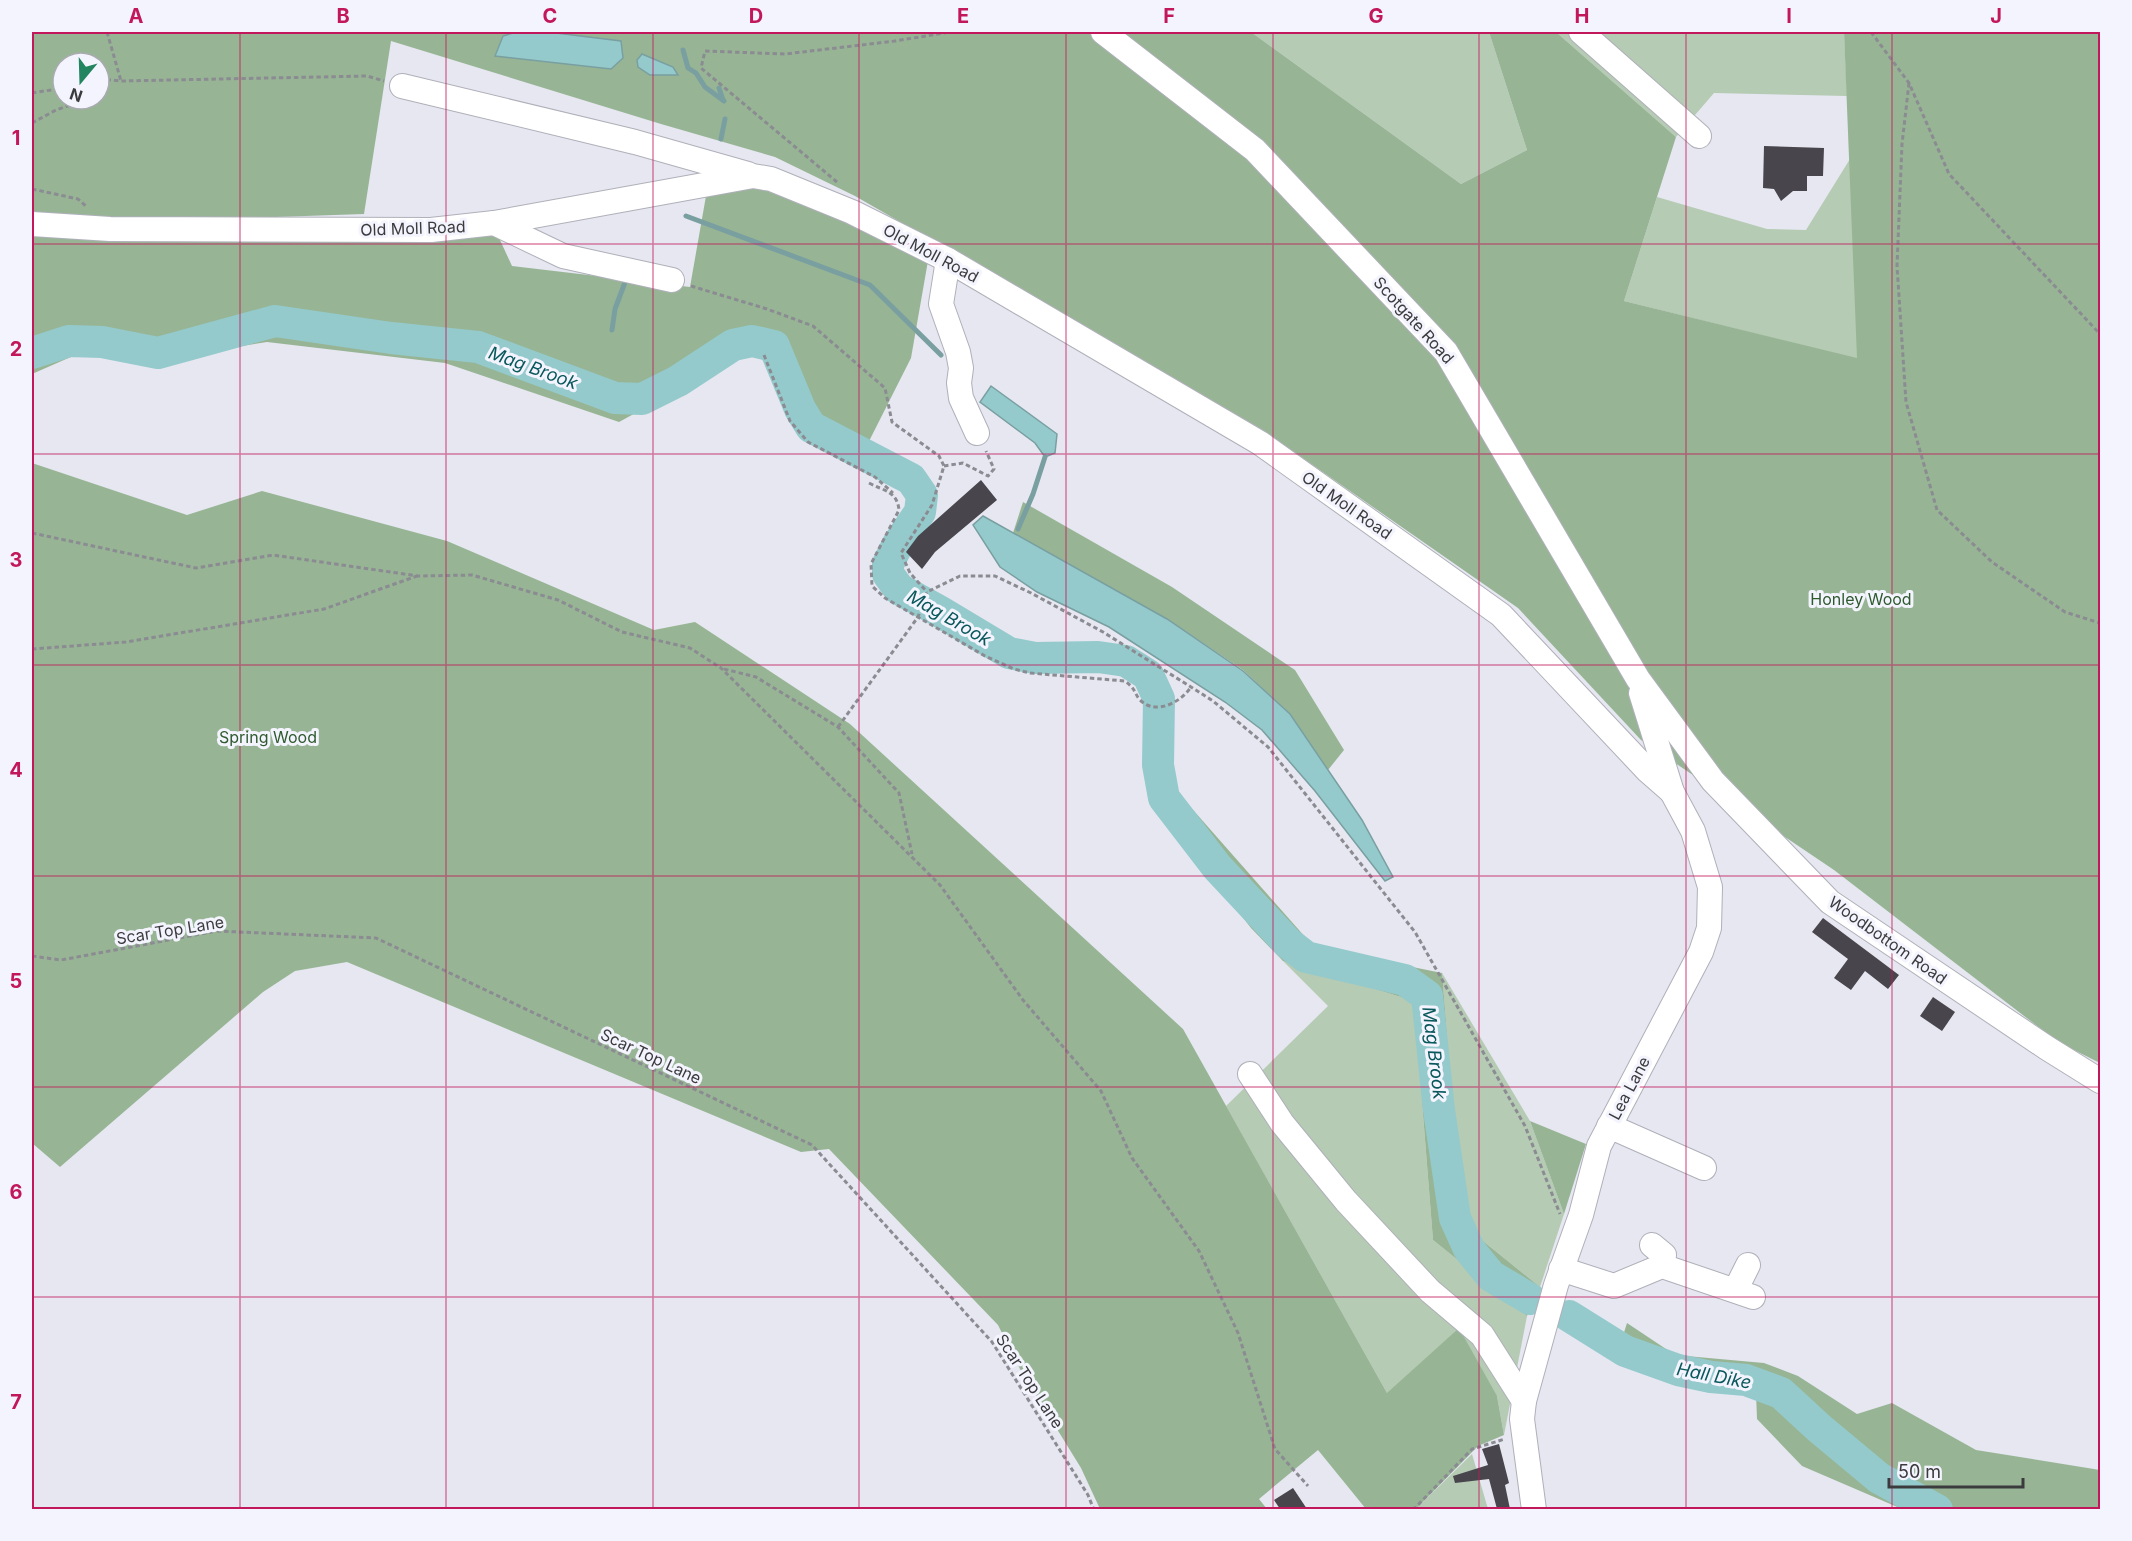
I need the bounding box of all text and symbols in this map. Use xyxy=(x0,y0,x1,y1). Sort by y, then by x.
text: A xyxy=(129,4,144,28)
text: B xyxy=(336,4,350,28)
text: C xyxy=(543,4,557,28)
text: D xyxy=(749,4,763,28)
text: E xyxy=(957,4,969,28)
text: F xyxy=(1163,4,1175,28)
text: G xyxy=(1368,4,1384,28)
text: H xyxy=(1575,4,1589,28)
text: I xyxy=(1786,4,1792,28)
text: J xyxy=(1990,4,2002,28)
north arrow xyxy=(51,51,111,111)
text: N xyxy=(67,84,85,107)
text: 1 xyxy=(12,126,20,150)
street label: Old Moll Road xyxy=(360,216,466,240)
street label: Old Moll Road xyxy=(880,219,982,287)
street label: Scotgate Road xyxy=(1370,272,1458,368)
text: 2 xyxy=(10,337,22,361)
water label: Mag Brook xyxy=(486,342,582,394)
street label: Old Moll Road xyxy=(1298,467,1396,543)
text: 3 xyxy=(10,548,22,572)
water label: Mag Brook xyxy=(904,585,996,651)
park label: Honley Wood xyxy=(1810,589,1912,609)
park label: Spring Wood xyxy=(219,727,317,747)
text: 4 xyxy=(9,758,23,782)
street label: Woodbottom Road xyxy=(1825,892,1951,988)
street label: Scar Top Lane xyxy=(115,912,225,948)
text: 5 xyxy=(10,969,22,993)
water label: Mag Brook xyxy=(1418,1005,1451,1102)
street label: Scar Top Lane xyxy=(597,1024,705,1088)
street label: Lea Lane xyxy=(1604,1053,1654,1123)
text: 6 xyxy=(10,1180,23,1204)
street label: Scar Top Lane xyxy=(992,1330,1068,1432)
water label: Hall Dike xyxy=(1675,1358,1753,1393)
text: 7 xyxy=(10,1390,22,1414)
scale bar xyxy=(1889,1451,2022,1489)
text: 50 m xyxy=(1898,1461,1941,1482)

